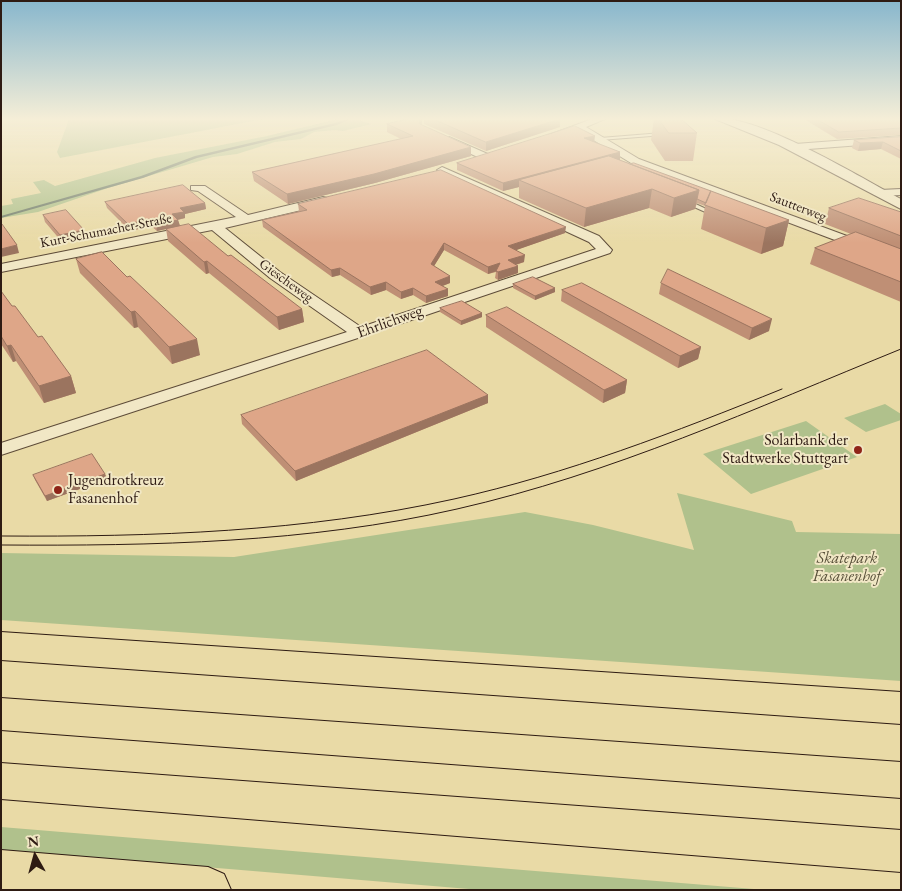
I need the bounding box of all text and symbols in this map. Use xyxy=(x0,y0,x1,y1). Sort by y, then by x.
street label: Sautterweg xyxy=(767,189,829,225)
street label: Kurt-Schumacher-Straße xyxy=(39,210,173,252)
street label: Giescheweg xyxy=(256,256,316,306)
street label: Ehrlichweg xyxy=(355,301,425,343)
place label: Solarbank der Stadtwerke Stuttgart xyxy=(722,431,848,469)
marker: Solarbank der Stadtwerke Stuttgart xyxy=(852,444,864,456)
place label: Jugendrotkreuz Fasanenhof xyxy=(68,471,163,509)
marker: Jugendrotkreuz Fasanenhof xyxy=(52,484,64,496)
park label: Skatepark Fasanenhof xyxy=(813,549,881,587)
north arrow xyxy=(10,831,60,881)
text: N xyxy=(26,831,40,851)

